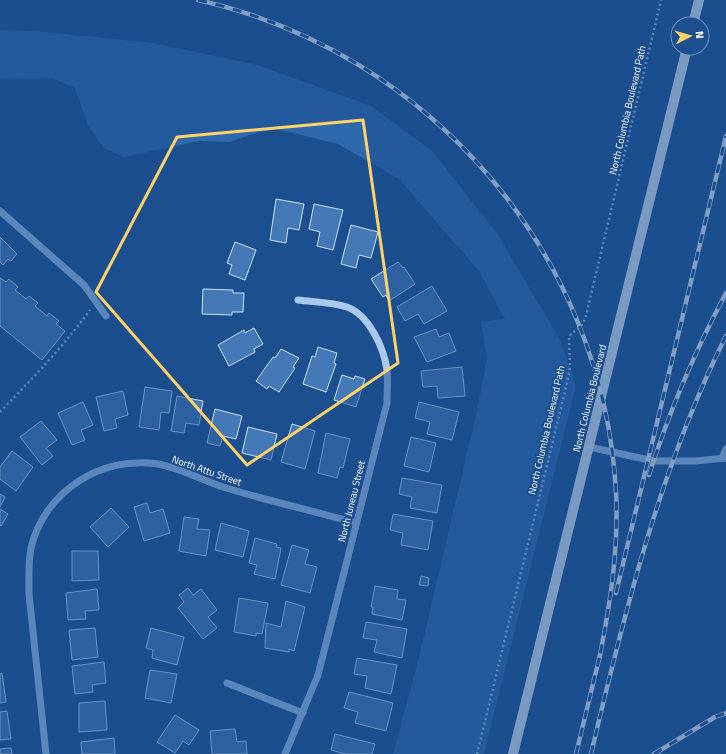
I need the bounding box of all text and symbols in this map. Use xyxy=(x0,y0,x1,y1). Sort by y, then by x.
north arrow xyxy=(670,16,710,56)
text: N xyxy=(692,30,708,40)
street label: North Columbia Boulevard Path xyxy=(605,44,650,176)
street label: North Columbia Boulevard xyxy=(569,343,610,453)
street label: North Columbia Boulevard Path xyxy=(524,364,569,496)
street label: North Attu Street xyxy=(170,452,244,490)
street label: North Juneau Street xyxy=(334,458,369,543)

